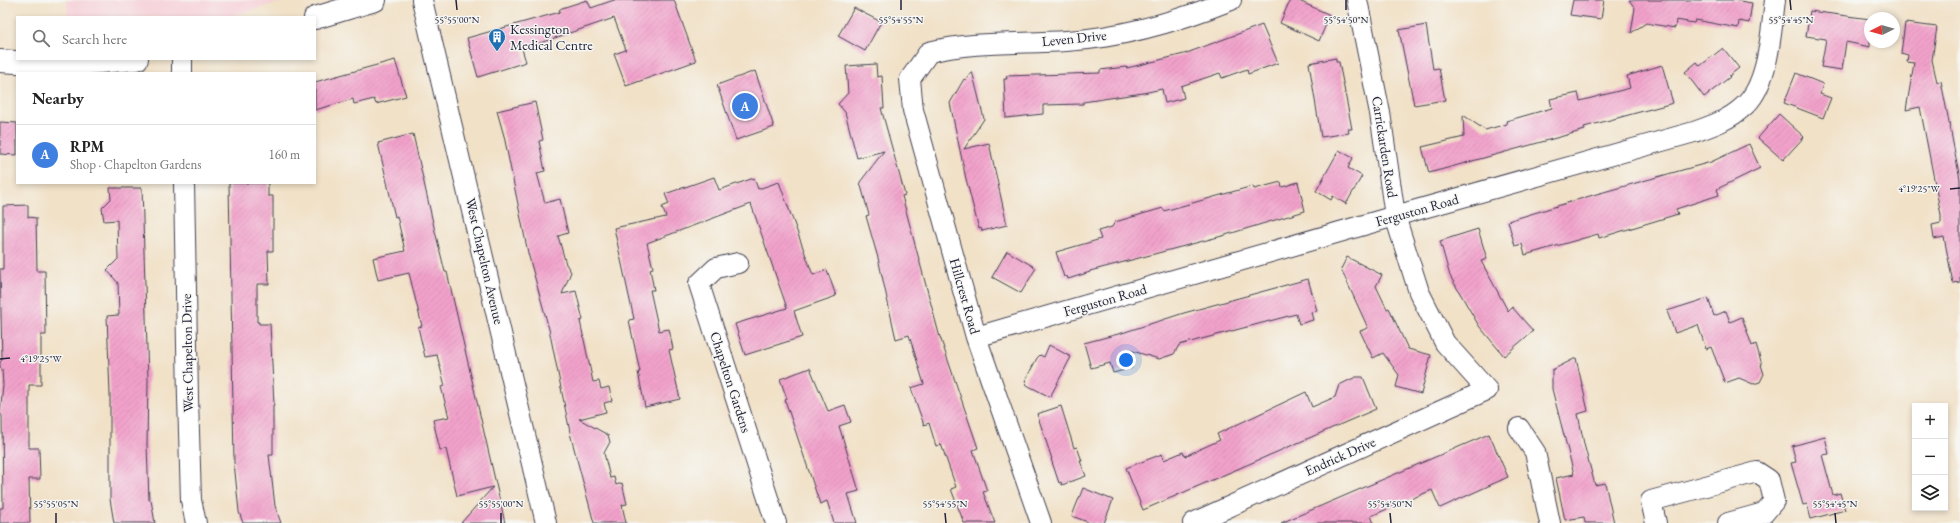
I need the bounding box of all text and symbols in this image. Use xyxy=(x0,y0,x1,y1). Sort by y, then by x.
north arrow xyxy=(1864,12,1900,48)
text: 55°55'00"N xyxy=(435,13,480,26)
text: 55°54'55"N xyxy=(879,13,924,26)
text: 55°54'50"N xyxy=(1324,13,1369,26)
text: 55°54'45"N xyxy=(1769,13,1814,26)
search box xyxy=(16,16,316,60)
place label: Kessington Medical Centre xyxy=(510,20,593,54)
street label: Leven Drive xyxy=(1041,26,1108,50)
icon: search xyxy=(30,27,52,49)
building icon: Kessington Medical Centre xyxy=(487,27,507,52)
text: Search here xyxy=(62,29,127,48)
text: Nearby xyxy=(32,87,84,109)
pin: A xyxy=(732,91,758,121)
street label: Carrickarden Road xyxy=(1368,95,1402,200)
text: RPM xyxy=(70,137,104,156)
text: A xyxy=(40,146,50,163)
text: 160 m xyxy=(269,146,300,163)
text: Shop · Chapelton Gardens xyxy=(70,156,201,173)
text: 4°19'25"W xyxy=(1898,182,1941,195)
street label: Ferguston Road xyxy=(1373,189,1462,230)
street label: West Chapelton Avenue xyxy=(462,196,508,326)
street label: Hillcrest Road xyxy=(946,256,985,337)
street label: Ferguston Road xyxy=(1061,279,1150,320)
street label: West Chapelton Drive xyxy=(177,293,197,413)
street label: Chapelton Gardens xyxy=(706,329,756,435)
your location xyxy=(1116,350,1136,370)
text: 4°19'25"W xyxy=(20,352,63,365)
map controls xyxy=(1912,403,1948,511)
button: + xyxy=(1912,403,1948,439)
street label: Endrick Drive xyxy=(1302,432,1379,480)
button: − xyxy=(1912,439,1948,475)
button: layers xyxy=(1912,475,1948,511)
text: 55°55'05"N xyxy=(34,497,79,510)
text: 55°55'00"N xyxy=(479,497,524,510)
text: 55°54'55"N xyxy=(923,497,968,510)
text: 55°54'50"N xyxy=(1368,497,1413,510)
text: 55°54'45"N xyxy=(1813,497,1858,510)

